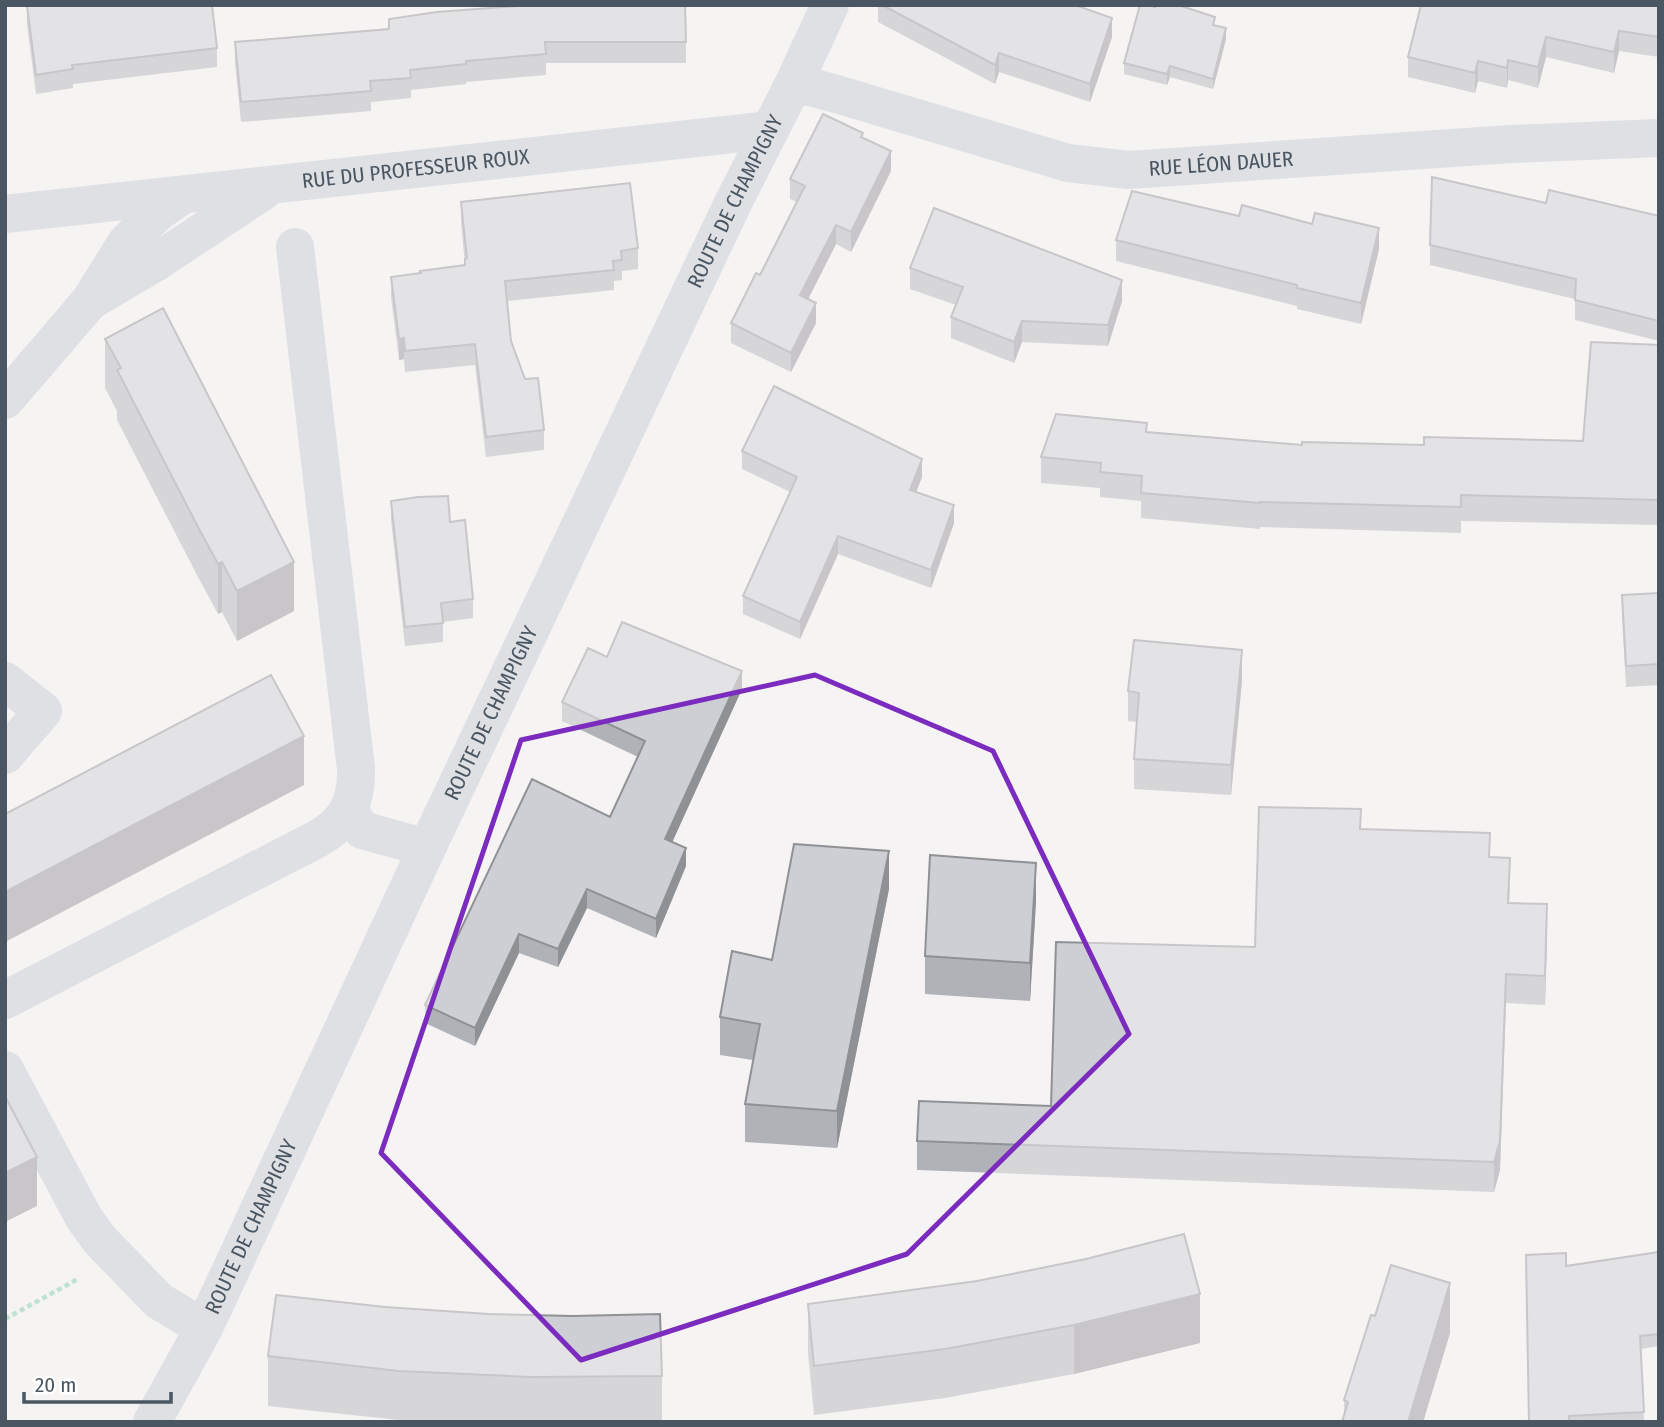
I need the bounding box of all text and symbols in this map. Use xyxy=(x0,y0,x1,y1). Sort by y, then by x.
street label: ROUTE DE CHAMPIGNY xyxy=(682,110,789,292)
street label: RUE DU PROFESSEUR ROUX xyxy=(301,143,531,194)
street label: RUE LÉON DAUER xyxy=(1148,146,1295,182)
street label: ROUTE DE CHAMPIGNY xyxy=(439,621,544,804)
street label: ROUTE DE CHAMPIGNY xyxy=(199,1135,303,1318)
scale bar xyxy=(24,1360,172,1404)
text: 20 m xyxy=(35,1372,76,1398)

